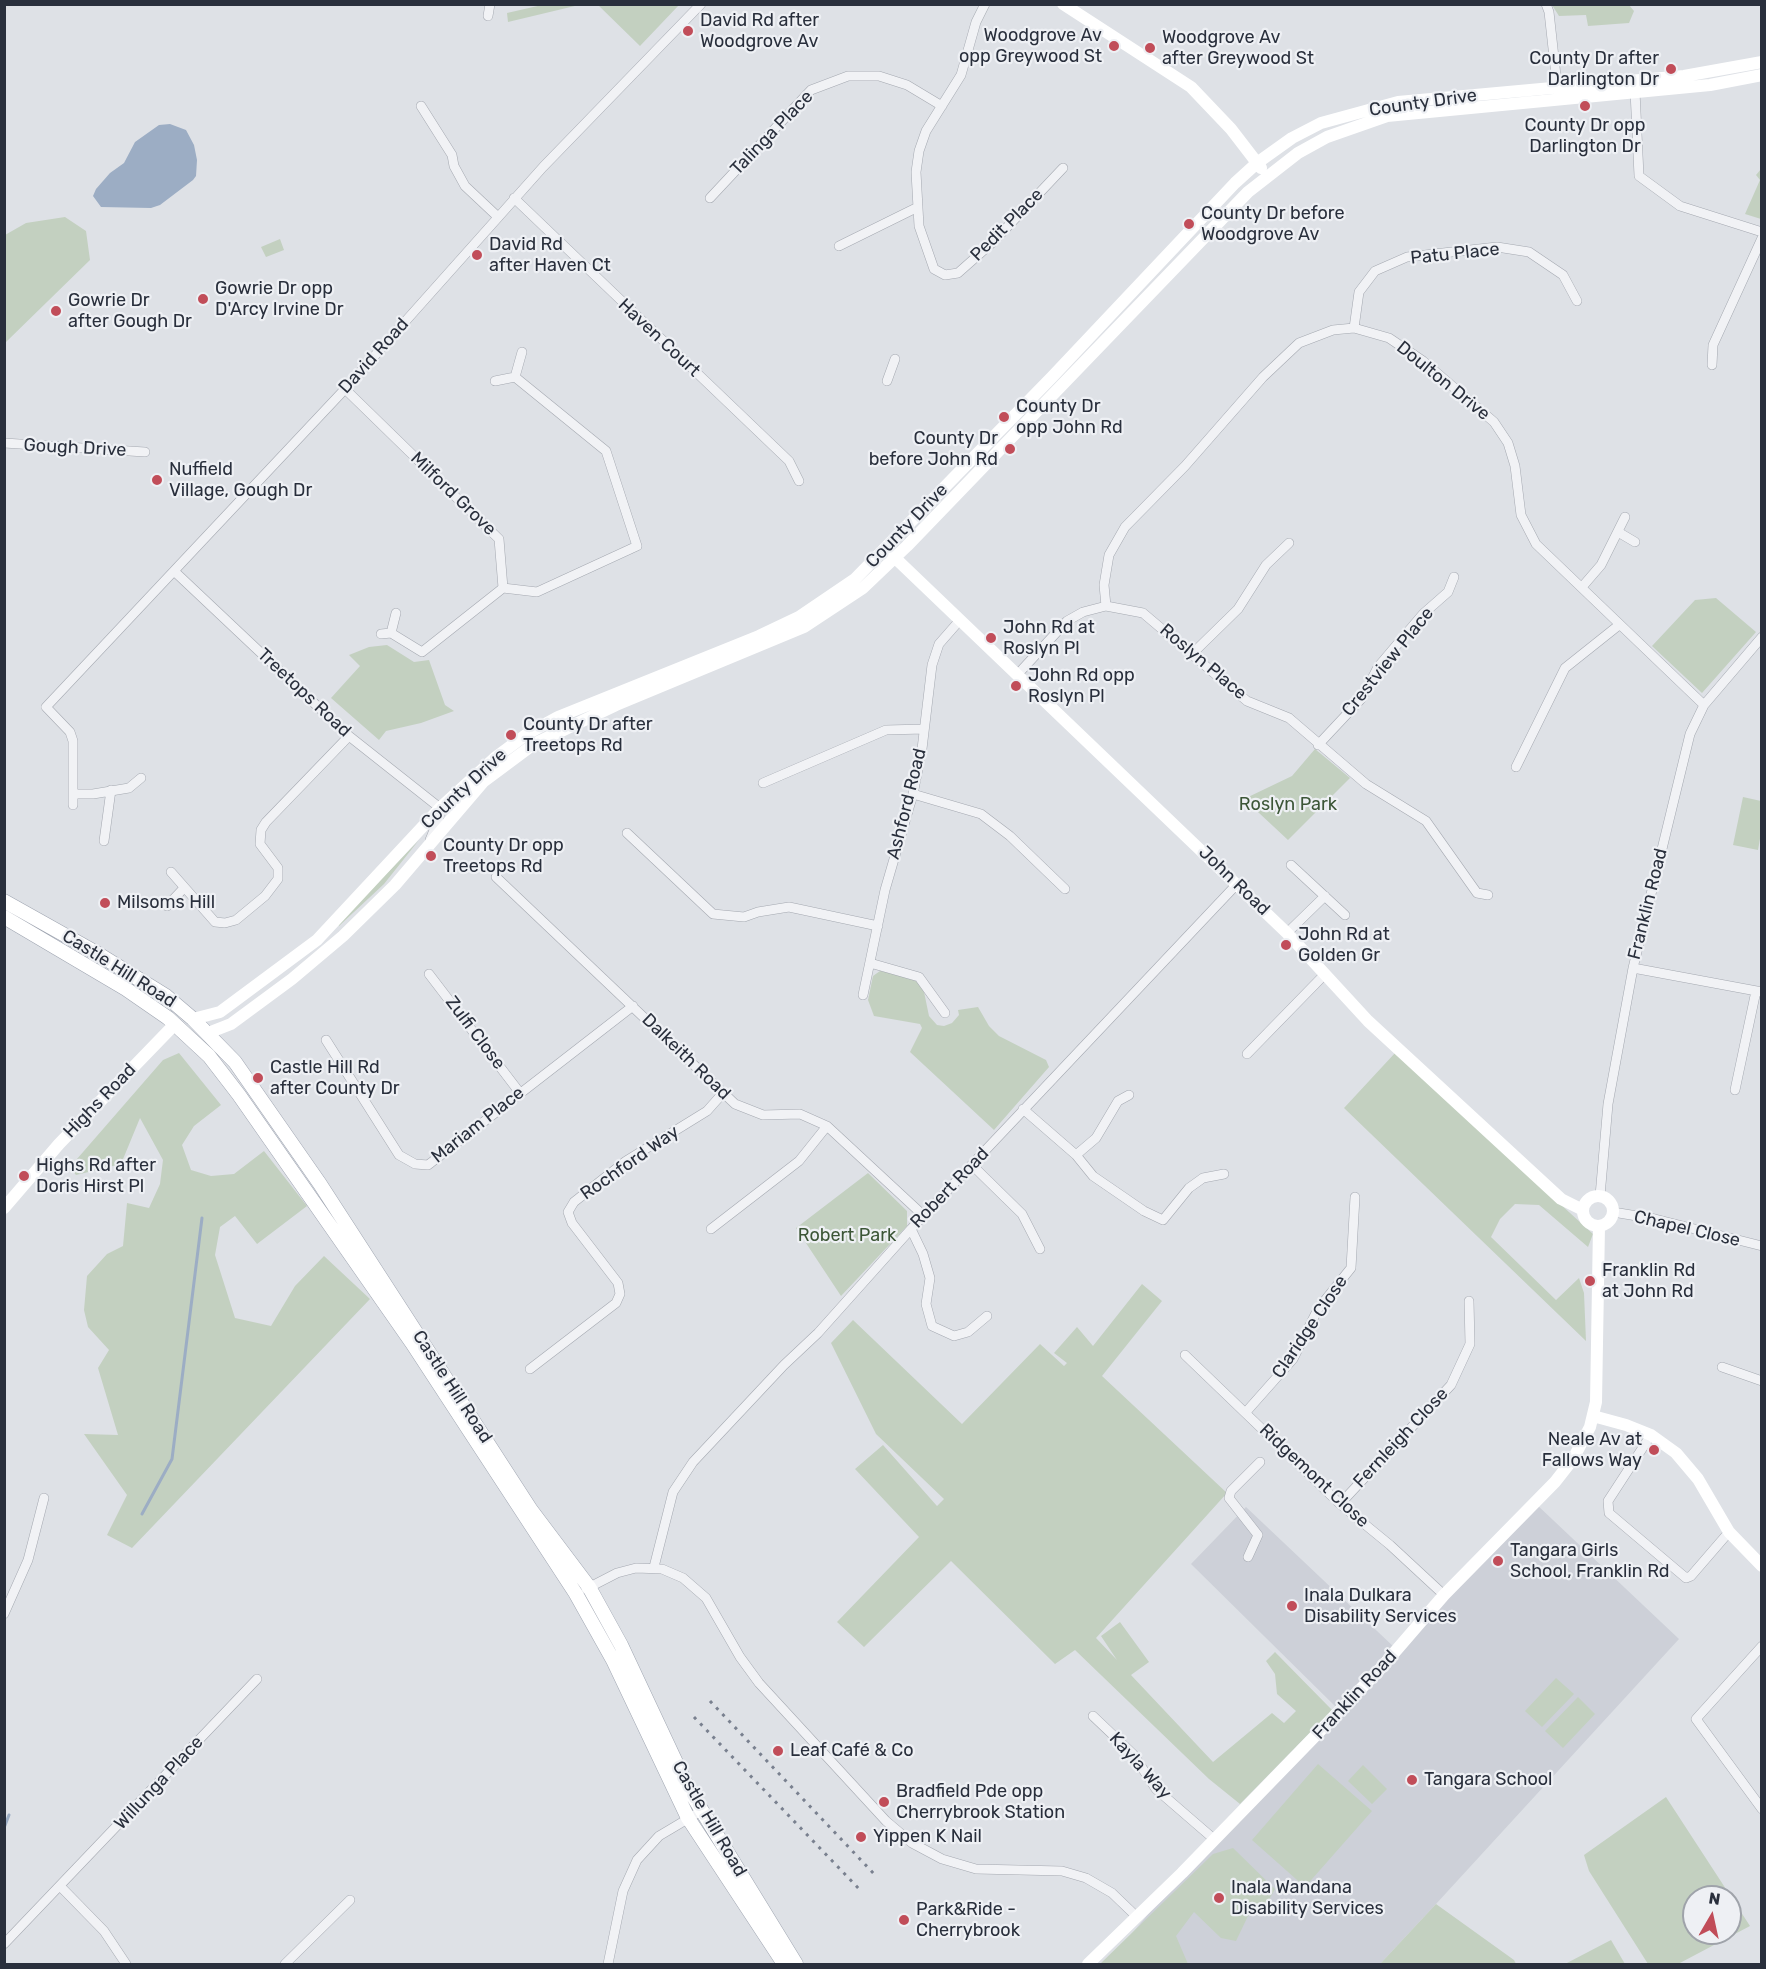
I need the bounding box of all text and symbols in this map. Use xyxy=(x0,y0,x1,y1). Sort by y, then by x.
place label: David Rd after Woodgrove Av xyxy=(700,10,819,52)
marker: David Rd after Woodgrove Av xyxy=(681,24,695,38)
place label: Woodgrove Av opp Greywood St xyxy=(959,25,1102,68)
place label: Woodgrove Av after Greywood St xyxy=(1162,27,1314,70)
marker: Woodgrove Av opp Greywood St xyxy=(1107,39,1121,53)
marker: Woodgrove Av after Greywood St xyxy=(1143,41,1157,55)
place label: County Dr after Darlington Dr xyxy=(1529,48,1659,90)
marker: County Dr after Darlington Dr xyxy=(1664,62,1678,76)
street label: County Drive xyxy=(1368,85,1478,121)
street label: Talinga Place xyxy=(726,86,818,180)
marker: County Dr opp Darlington Dr xyxy=(1578,99,1592,113)
place label: County Dr opp Darlington Dr xyxy=(1525,115,1645,158)
street label: Pedit Place xyxy=(966,184,1048,266)
place label: County Dr before Woodgrove Av xyxy=(1201,203,1345,246)
marker: County Dr before Woodgrove Av xyxy=(1182,217,1196,231)
place label: David Rd after Haven Ct xyxy=(489,234,611,276)
street label: Patu Place xyxy=(1409,239,1501,269)
marker: David Rd after Haven Ct xyxy=(470,248,484,262)
place label: Gowrie Dr opp D'Arcy Irvine Dr xyxy=(215,278,344,320)
place label: Gowrie Dr after Gough Dr xyxy=(68,290,192,332)
marker: Gowrie Dr opp D'Arcy Irvine Dr xyxy=(196,292,210,306)
street label: Haven Court xyxy=(613,294,705,382)
marker: Gowrie Dr after Gough Dr xyxy=(49,304,63,318)
street label: David Road xyxy=(334,314,414,398)
street label: Doulton Drive xyxy=(1392,337,1494,425)
place label: County Dr opp John Rd xyxy=(1016,396,1123,438)
marker: County Dr opp John Rd xyxy=(997,410,1011,424)
place label: County Dr before John Rd xyxy=(869,428,998,470)
street label: Gough Drive xyxy=(23,435,127,461)
marker: County Dr before John Rd xyxy=(1003,442,1017,456)
street label: Milford Grove xyxy=(406,448,500,540)
place label: Nuffield Village, Gough Dr xyxy=(169,459,312,502)
marker: Nuffield Village, Gough Dr xyxy=(150,473,164,487)
street label: County Drive xyxy=(861,479,953,573)
street label: Crestview Place xyxy=(1337,603,1439,721)
place label: John Rd at Roslyn Pl xyxy=(1003,617,1095,660)
street label: Roslyn Place xyxy=(1155,619,1251,705)
marker: John Rd at Roslyn Pl xyxy=(984,631,998,645)
street label: Treetops Road xyxy=(253,644,355,742)
place label: John Rd opp Roslyn Pl xyxy=(1028,665,1135,708)
marker: John Rd opp Roslyn Pl xyxy=(1009,679,1023,693)
place label: County Dr after Treetops Rd xyxy=(523,714,653,756)
marker: County Dr after Treetops Rd xyxy=(504,728,518,742)
street label: County Drive xyxy=(417,744,511,834)
street label: Ashford Road xyxy=(883,746,931,862)
park label: Roslyn Park xyxy=(1239,794,1337,816)
place label: County Dr opp Treetops Rd xyxy=(443,835,564,878)
street label: John Road xyxy=(1194,842,1274,920)
street label: Franklin Road xyxy=(1624,846,1672,962)
marker: County Dr opp Treetops Rd xyxy=(424,849,438,863)
place label: Milsoms Hill xyxy=(117,892,215,914)
marker: Milsoms Hill xyxy=(98,896,112,910)
place label: John Rd at Golden Gr xyxy=(1298,924,1390,966)
street label: Castle Hill Road xyxy=(58,925,180,1013)
marker: John Rd at Golden Gr xyxy=(1279,938,1293,952)
street label: Zulfi Close xyxy=(441,992,509,1074)
street label: Dalkeith Road xyxy=(637,1009,735,1105)
place label: Castle Hill Rd after County Dr xyxy=(270,1057,400,1100)
street label: Highs Road xyxy=(59,1059,141,1143)
marker: Castle Hill Rd after County Dr xyxy=(251,1071,265,1085)
street label: Mariam Place xyxy=(427,1082,529,1168)
street label: Rochford Way xyxy=(577,1121,683,1205)
street label: Robert Road xyxy=(906,1143,994,1233)
place label: Highs Rd after Doris Hirst Pl xyxy=(36,1155,156,1198)
marker: Highs Rd after Doris Hirst Pl xyxy=(17,1169,31,1183)
street label: Chapel Close xyxy=(1632,1206,1742,1252)
park label: Robert Park xyxy=(798,1225,896,1247)
place label: Franklin Rd at John Rd xyxy=(1602,1260,1696,1302)
street label: Claridge Close xyxy=(1268,1271,1352,1383)
marker: Franklin Rd at John Rd xyxy=(1583,1274,1597,1288)
street label: Castle Hill Road xyxy=(408,1327,496,1447)
street label: Fernleigh Close xyxy=(1349,1383,1453,1493)
street label: Ridgemont Close xyxy=(1255,1420,1373,1532)
place label: Neale Av at Fallows Way xyxy=(1542,1429,1642,1472)
marker: Neale Av at Fallows Way xyxy=(1647,1443,1661,1457)
place label: Tangara Girls School, Franklin Rd xyxy=(1510,1540,1670,1582)
marker: Tangara Girls School, Franklin Rd xyxy=(1491,1554,1505,1568)
place label: Inala Dulkara Disability Services xyxy=(1304,1585,1457,1628)
marker: Inala Dulkara Disability Services xyxy=(1285,1599,1299,1613)
street label: Franklin Road xyxy=(1308,1646,1402,1744)
street label: Kayla Way xyxy=(1104,1728,1176,1804)
street label: Willunga Place xyxy=(110,1732,208,1834)
place label: Leaf Café & Co xyxy=(790,1740,914,1762)
marker: Leaf Café & Co xyxy=(771,1744,785,1758)
street label: Castle Hill Road xyxy=(667,1757,751,1881)
place label: Tangara School xyxy=(1424,1769,1552,1791)
marker: Tangara School xyxy=(1405,1773,1419,1787)
place label: Bradfield Pde opp Cherrybrook Station xyxy=(896,1781,1065,1824)
marker: Bradfield Pde opp Cherrybrook Station xyxy=(877,1795,891,1809)
place label: Yippen K Nail xyxy=(873,1826,982,1848)
marker: Yippen K Nail xyxy=(854,1830,868,1844)
place label: Inala Wandana Disability Services xyxy=(1231,1877,1384,1920)
north arrow xyxy=(1682,1885,1742,1945)
text: N xyxy=(1707,1888,1722,1909)
marker: Inala Wandana Disability Services xyxy=(1212,1891,1226,1905)
place label: Park&Ride - Cherrybrook xyxy=(916,1899,1020,1942)
marker: Park&Ride - Cherrybrook xyxy=(897,1913,911,1927)

